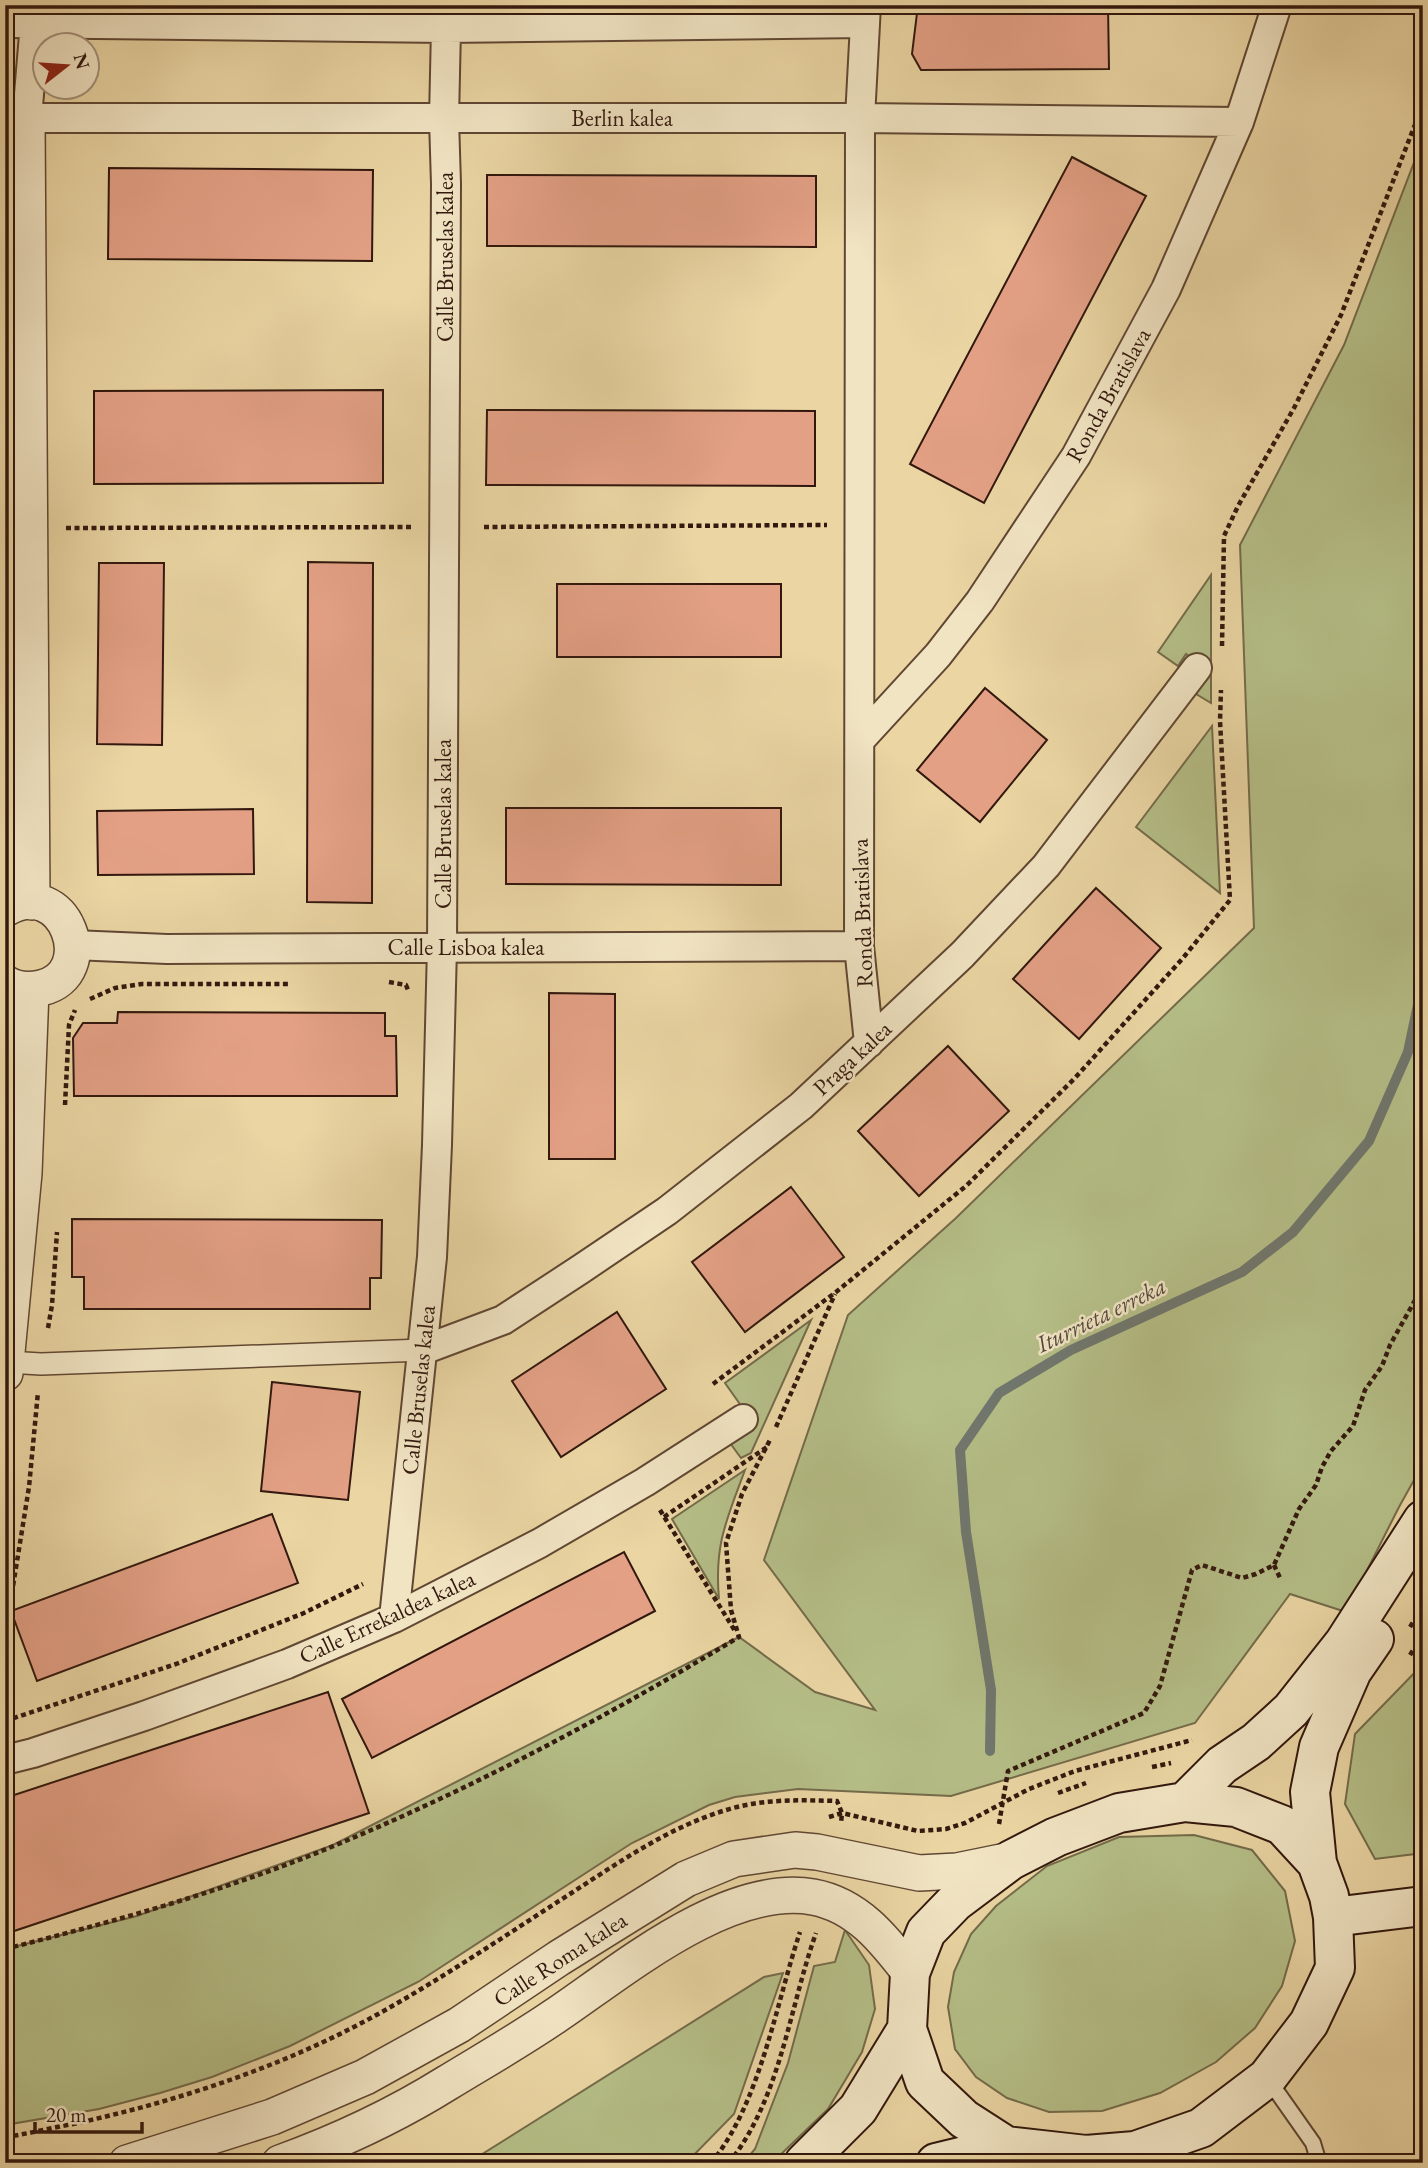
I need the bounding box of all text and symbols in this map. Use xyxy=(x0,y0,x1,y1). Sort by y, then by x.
north arrow xyxy=(32,32,102,102)
text: N xyxy=(68,50,96,73)
street label: Berlin kalea xyxy=(571,103,674,133)
street label: Calle Bruselas kalea xyxy=(430,171,460,342)
street label: Ronda Bratislava xyxy=(1059,322,1158,467)
street label: Calle Bruselas kalea xyxy=(428,738,458,909)
street label: Ronda Bratislava xyxy=(844,837,880,988)
street label: Calle Lisboa kalea xyxy=(388,932,545,962)
street label: Praga kalea xyxy=(806,1013,898,1102)
water label: Iturrieta erreka xyxy=(1030,1270,1171,1360)
street label: Calle Bruselas kalea xyxy=(394,1303,442,1476)
street label: Calle Errekaldea kalea xyxy=(294,1563,481,1671)
street label: Calle Roma kalea xyxy=(488,1904,633,2013)
scale bar xyxy=(35,2091,142,2135)
text: 20 m xyxy=(46,2101,87,2128)

